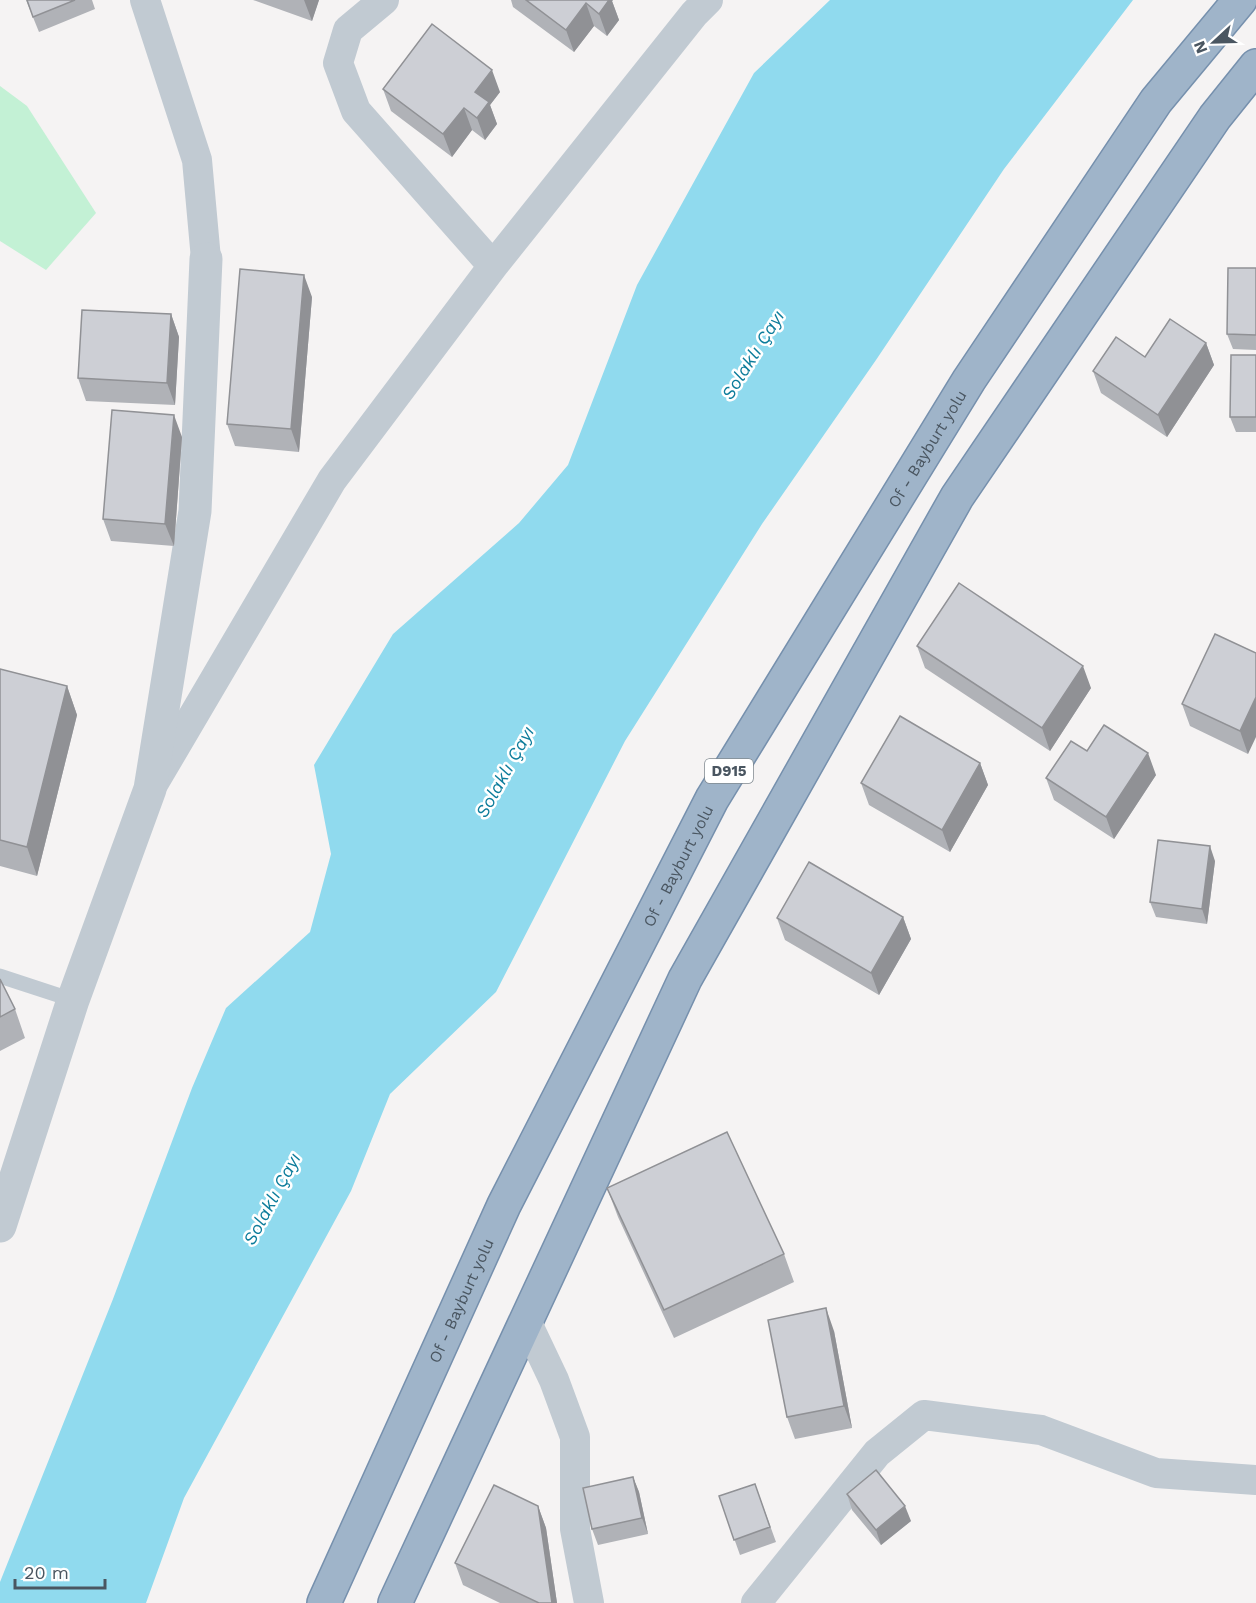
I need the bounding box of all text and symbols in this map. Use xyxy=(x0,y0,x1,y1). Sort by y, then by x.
north arrow xyxy=(1184,12,1244,72)
text: N xyxy=(1190,38,1212,56)
water label: Solaklı Çayı xyxy=(717,306,789,403)
street label: Of - Bayburt yolu xyxy=(884,387,971,511)
water label: Solaklı Çayı xyxy=(471,722,538,821)
road number: D915 xyxy=(705,759,753,783)
street label: Of - Bayburt yolu xyxy=(639,802,717,930)
water label: Solaklı Çayı xyxy=(239,1149,305,1248)
street label: Of - Bayburt yolu xyxy=(425,1236,498,1366)
scale bar xyxy=(15,1552,105,1590)
text: 20 m xyxy=(24,1562,69,1583)

